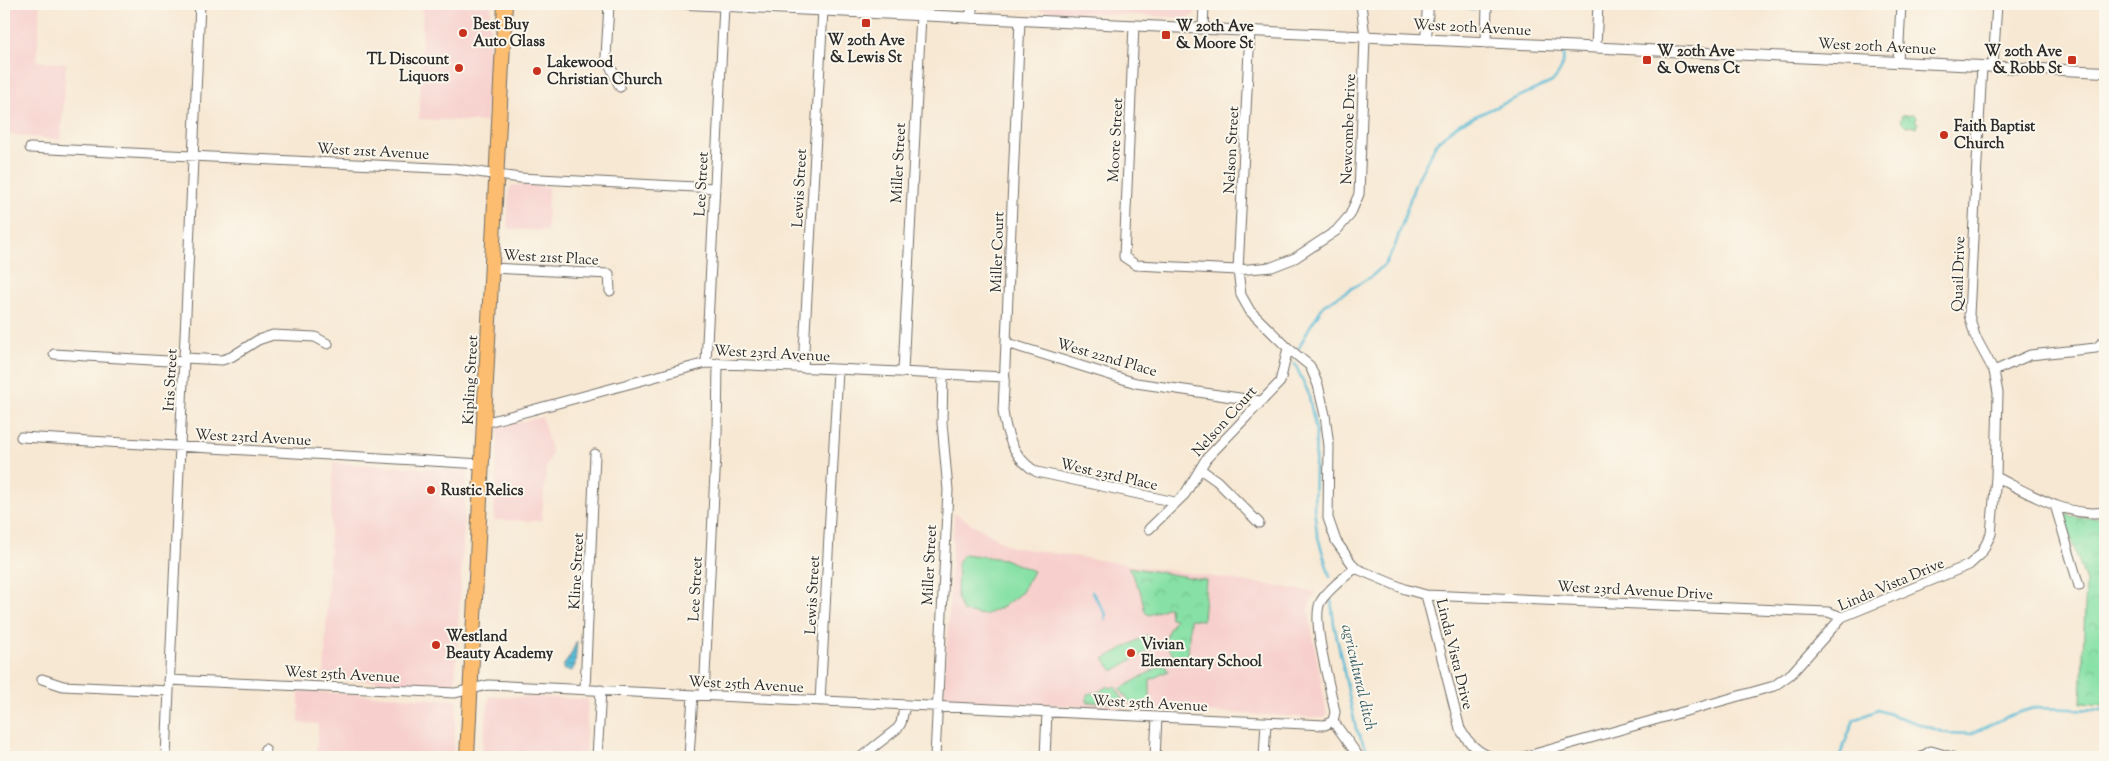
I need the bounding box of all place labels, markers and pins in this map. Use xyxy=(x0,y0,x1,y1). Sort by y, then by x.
place label: Best Buy Auto Glass xyxy=(473,15,545,53)
marker: W 20th Ave & Lewis St xyxy=(860,17,872,29)
place label: W 20th Ave & Moore St xyxy=(1176,17,1254,55)
marker: Best Buy Auto Glass xyxy=(457,27,469,39)
marker: W 20th Ave & Moore St xyxy=(1160,29,1172,41)
place label: W 20th Ave & Lewis St xyxy=(827,31,905,69)
place label: W 20th Ave & Owens Ct xyxy=(1657,42,1741,80)
place label: W 20th Ave & Robb St xyxy=(1984,42,2063,80)
place label: TL Discount Liquors xyxy=(367,50,450,88)
place label: Lakewood Christian Church xyxy=(547,53,663,91)
marker: W 20th Ave & Owens Ct xyxy=(1641,54,1653,66)
marker: W 20th Ave & Robb St xyxy=(2066,54,2078,66)
marker: TL Discount Liquors xyxy=(453,62,465,74)
marker: Lakewood Christian Church xyxy=(531,65,543,77)
place label: Faith Baptist Church xyxy=(1954,117,2036,155)
marker: Faith Baptist Church xyxy=(1938,129,1950,141)
place label: Rustic Relics xyxy=(441,481,524,502)
marker: Rustic Relics xyxy=(425,484,437,496)
place label: Westland Beauty Academy xyxy=(446,627,554,665)
place label: Vivian Elementary School xyxy=(1141,635,1263,673)
marker: Westland Beauty Academy xyxy=(430,639,442,651)
marker: Vivian Elementary School xyxy=(1125,647,1137,659)

